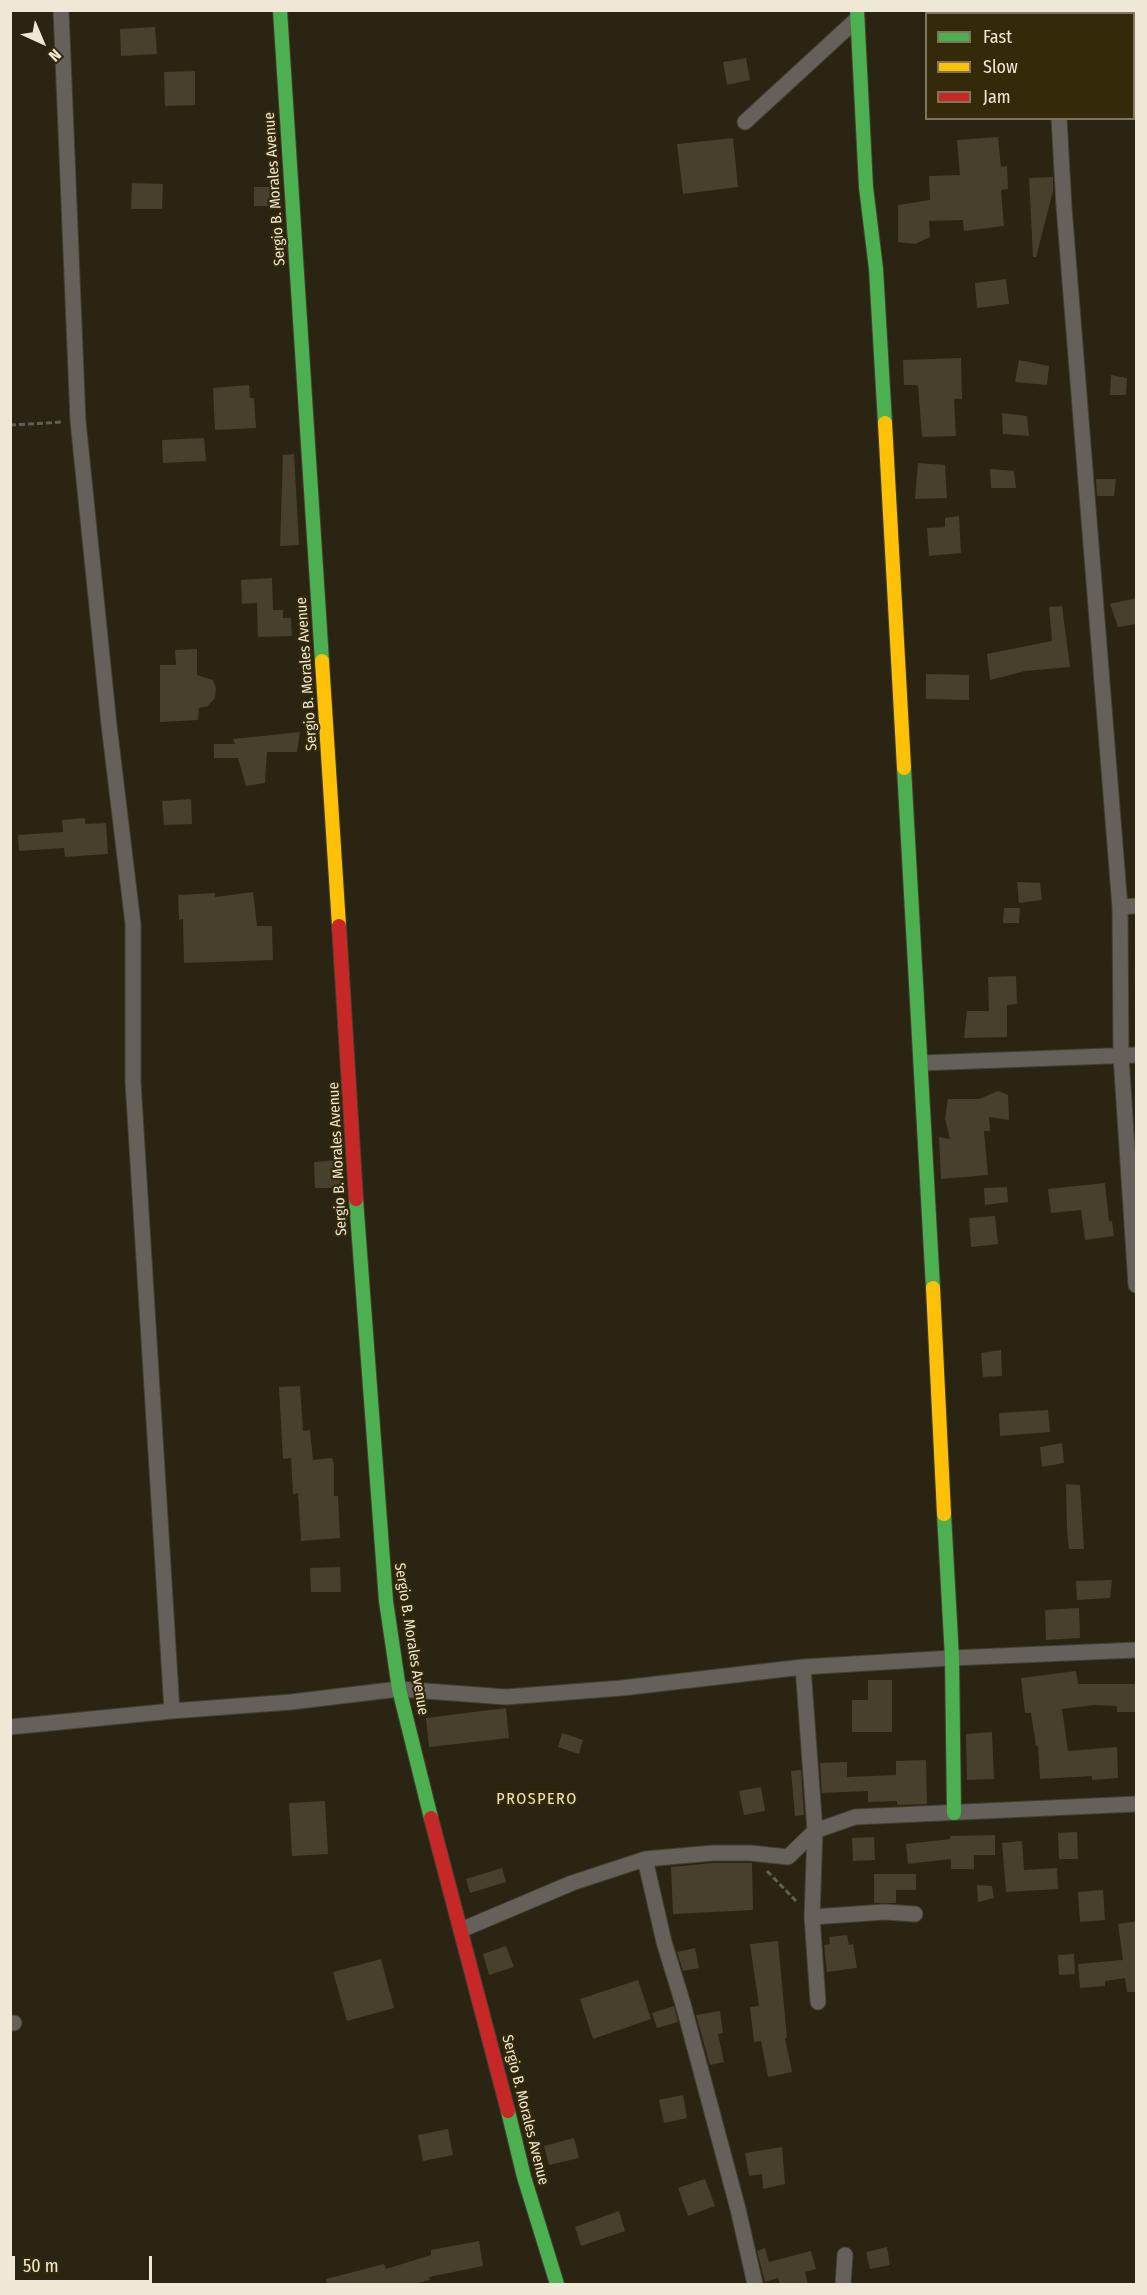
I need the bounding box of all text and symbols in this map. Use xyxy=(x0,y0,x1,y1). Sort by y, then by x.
north arrow xyxy=(12,12,72,72)
legend xyxy=(925,12,1135,120)
text: Fast xyxy=(983,26,1012,48)
text: N xyxy=(45,45,65,65)
text: Slow xyxy=(983,56,1018,78)
text: Jam xyxy=(983,86,1011,108)
street label: Sergio B. Morales Avenue xyxy=(261,112,289,266)
street label: Sergio B. Morales Avenue xyxy=(293,597,321,751)
street label: Sergio B. Morales Avenue xyxy=(325,1082,351,1236)
street label: Sergio B. Morales Avenue xyxy=(390,1562,432,1716)
district label: PROSPERO xyxy=(496,1790,578,1810)
street label: Sergio B. Morales Avenue xyxy=(498,2033,552,2187)
scale bar xyxy=(15,2244,154,2282)
text: 50 m xyxy=(23,2255,59,2277)

